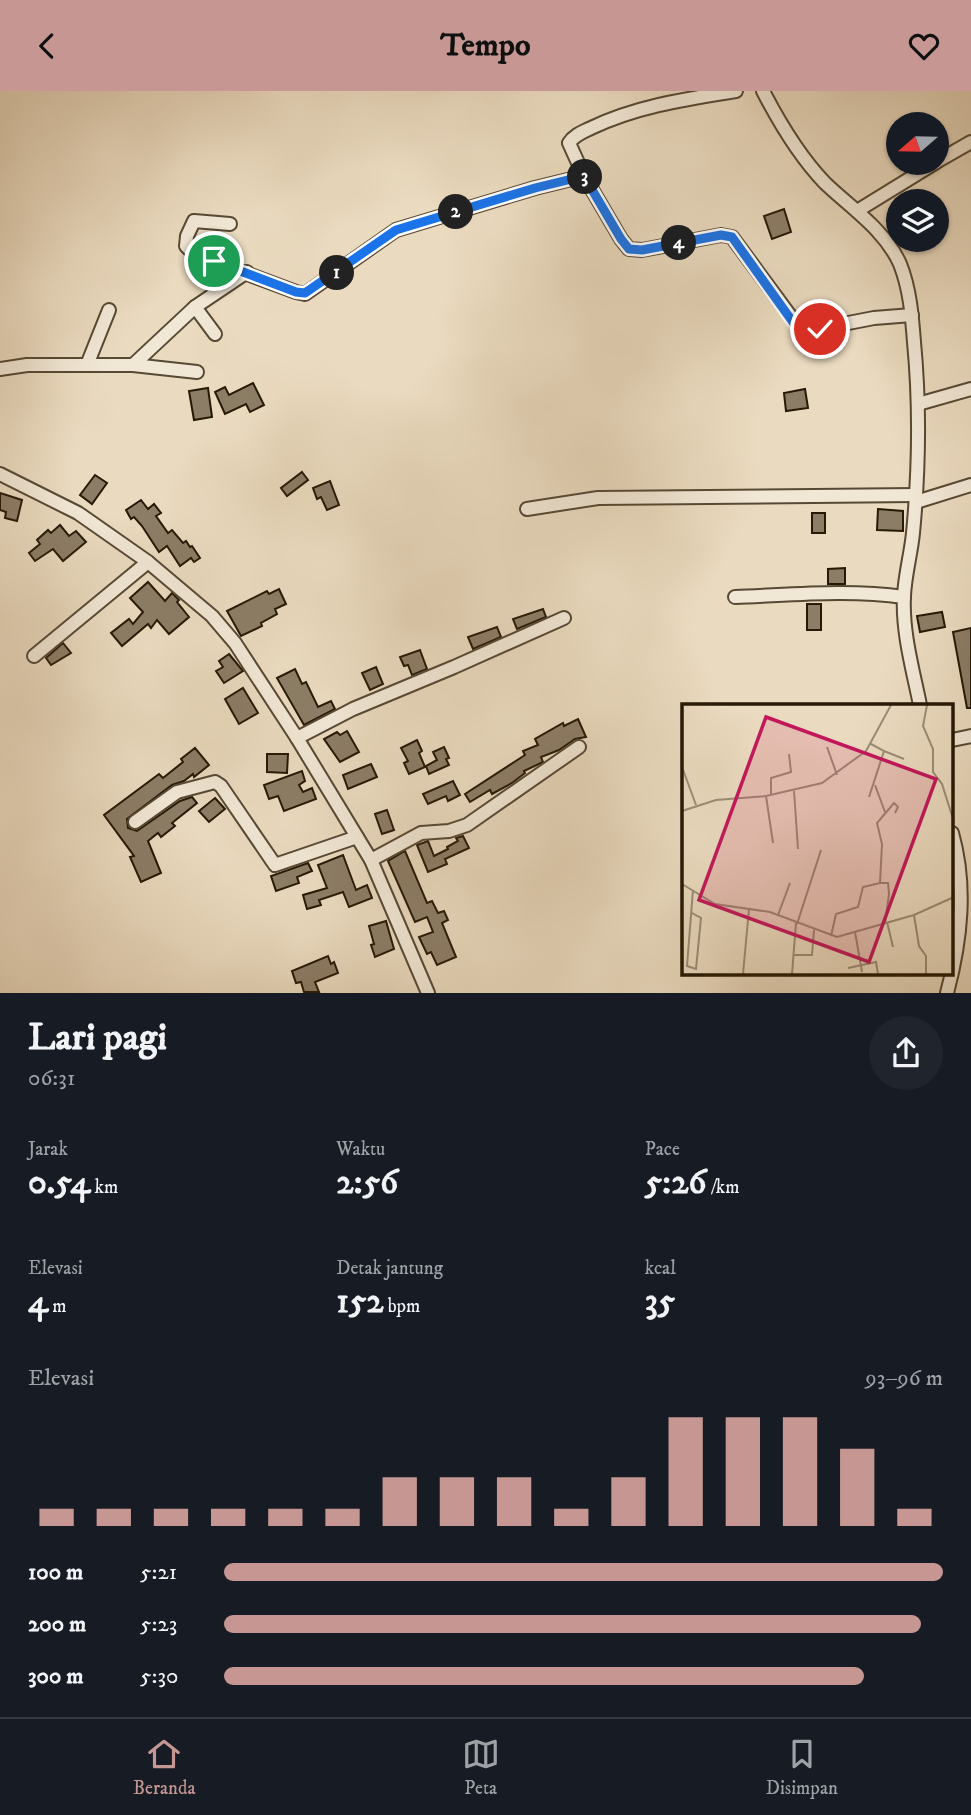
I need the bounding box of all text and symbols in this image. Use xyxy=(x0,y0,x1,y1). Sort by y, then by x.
text: Tempo xyxy=(441,26,530,66)
icon: back xyxy=(28,27,66,65)
icon: heart xyxy=(905,27,943,65)
north arrow xyxy=(886,112,948,175)
map controls xyxy=(886,112,949,252)
pin: 3 xyxy=(568,159,602,195)
text: 3 xyxy=(581,165,588,188)
button: layers xyxy=(886,189,949,252)
pin: 2 xyxy=(438,195,474,229)
text: 2 xyxy=(451,200,460,223)
pin: 4 xyxy=(662,225,696,261)
pin xyxy=(184,231,244,291)
text: 4 xyxy=(673,231,684,254)
icon: arrive xyxy=(195,242,233,280)
pin: 1 xyxy=(320,255,354,291)
text: 1 xyxy=(333,261,340,284)
pin xyxy=(790,299,850,359)
icon: check xyxy=(801,310,839,348)
inset map xyxy=(682,704,954,975)
text: Lari pagi xyxy=(28,1014,167,1062)
button: share xyxy=(869,1016,943,1090)
text: 06:31 xyxy=(28,1064,75,1093)
text: Jarak xyxy=(28,1138,68,1161)
text: Waktu xyxy=(336,1138,385,1161)
text: Pace xyxy=(645,1138,680,1161)
text: 0.54 xyxy=(28,1161,90,1205)
text: 2:56 xyxy=(336,1161,398,1205)
text: 5:26 xyxy=(645,1161,707,1205)
text: km xyxy=(90,1176,118,1199)
text: /km xyxy=(707,1176,740,1199)
text: Elevasi xyxy=(28,1257,83,1280)
text: Detak jantung xyxy=(336,1257,443,1280)
text: kcal xyxy=(645,1257,676,1280)
text: 4 xyxy=(28,1280,48,1324)
text: 152 xyxy=(336,1280,384,1324)
text: 35 xyxy=(645,1280,675,1324)
text: m xyxy=(48,1295,67,1318)
text: bpm xyxy=(384,1295,420,1318)
text: Elevasi xyxy=(28,1364,94,1393)
text: 93–96 m xyxy=(865,1364,943,1393)
text: 100 m xyxy=(28,1558,83,1587)
text: 5:21 xyxy=(140,1558,177,1587)
text: 200 m xyxy=(28,1610,86,1639)
text: 5:23 xyxy=(140,1610,177,1639)
text: 300 m xyxy=(28,1662,84,1691)
text: 5:30 xyxy=(140,1662,178,1691)
tab: Beranda xyxy=(133,1735,196,1800)
tab: Peta xyxy=(462,1735,500,1800)
tab: Disimpan xyxy=(766,1735,838,1800)

